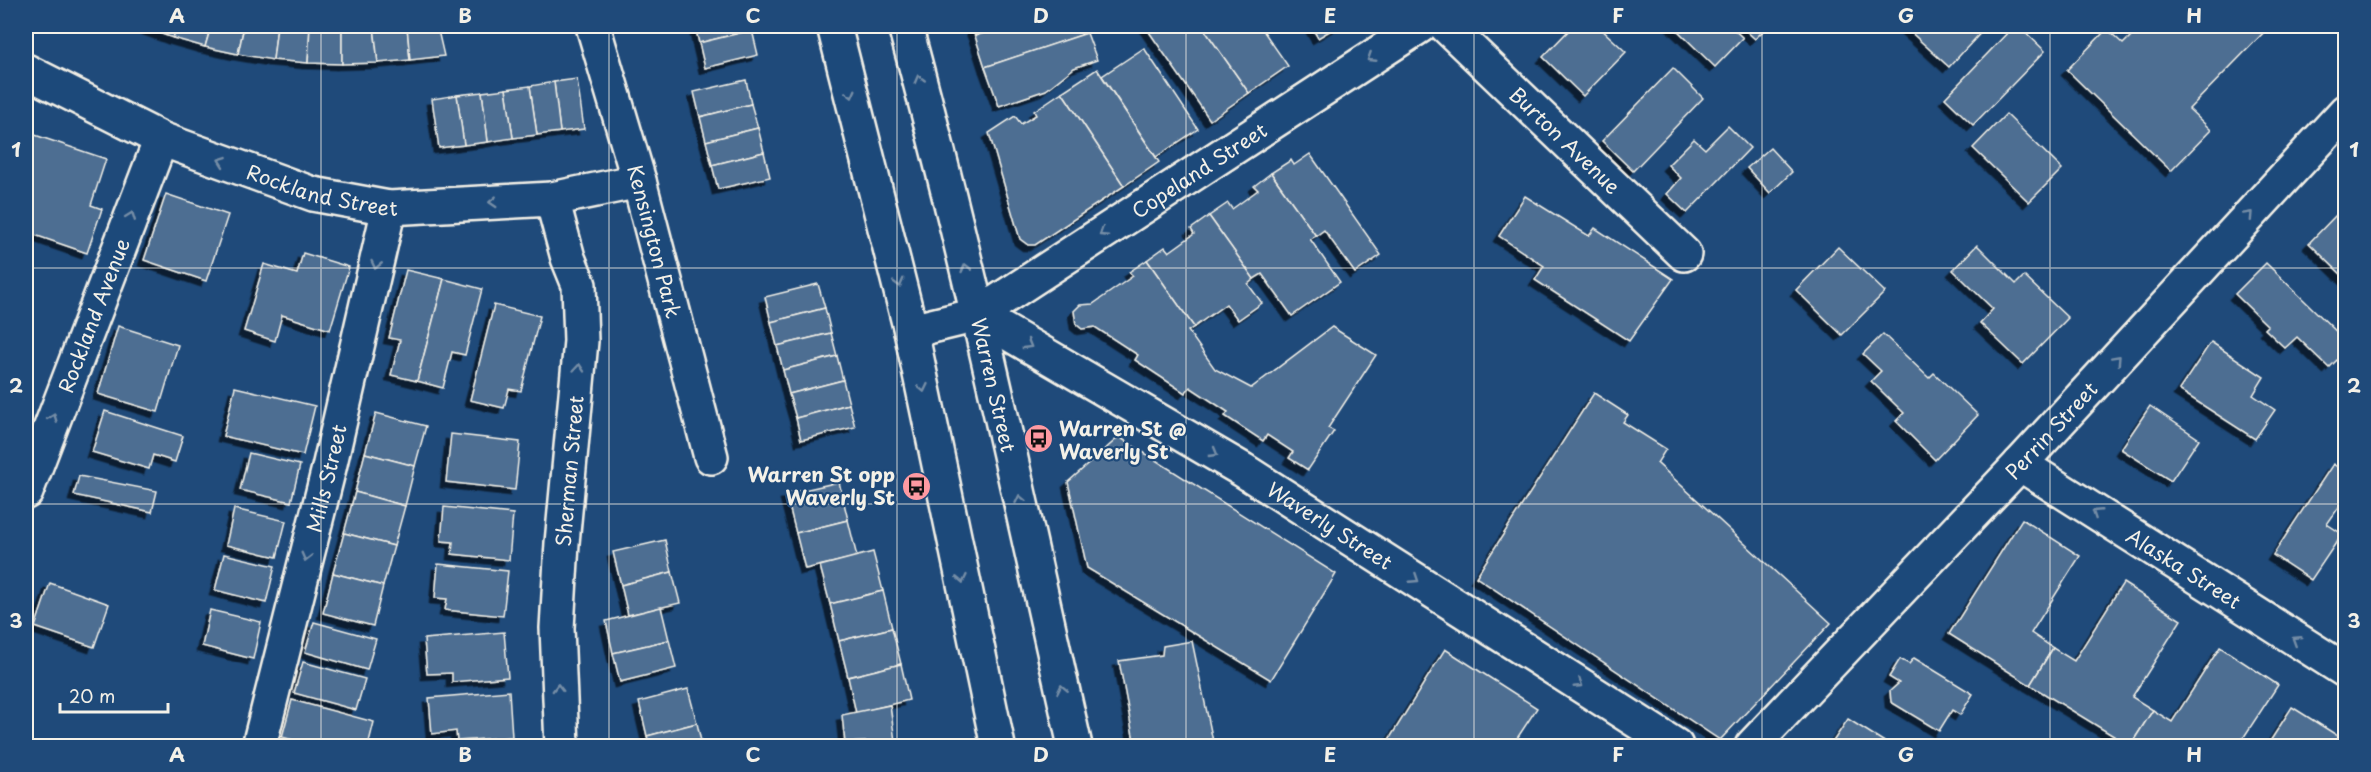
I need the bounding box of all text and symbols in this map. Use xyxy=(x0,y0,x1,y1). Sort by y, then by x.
text: A xyxy=(169,0,185,30)
text: B xyxy=(458,0,472,30)
text: C xyxy=(745,0,761,30)
text: D xyxy=(1033,0,1049,30)
text: E xyxy=(1324,0,1336,30)
text: F xyxy=(1612,0,1624,30)
text: G xyxy=(1898,0,1914,30)
text: H xyxy=(2186,0,2202,30)
one-way arrow xyxy=(1367,50,1378,61)
one-way arrow xyxy=(914,74,927,84)
street label: Burton Avenue xyxy=(1503,80,1627,201)
one-way arrow xyxy=(843,89,856,99)
street label: Copeland Street xyxy=(1125,115,1273,225)
text: 1 xyxy=(11,134,21,164)
text: 1 xyxy=(2349,134,2359,164)
one-way arrow xyxy=(217,156,228,169)
street label: Rockland Street xyxy=(243,156,398,223)
street label: Kensington Park xyxy=(620,161,689,321)
one-way arrow xyxy=(489,196,498,209)
one-way arrow xyxy=(2242,211,2253,222)
one-way arrow xyxy=(124,212,136,223)
one-way arrow xyxy=(1098,226,1109,237)
street label: Rockland Avenue xyxy=(50,234,137,397)
one-way arrow xyxy=(370,260,383,270)
one-way arrow xyxy=(960,263,973,273)
one-way arrow xyxy=(891,278,904,288)
street label: Warren Street xyxy=(964,315,1024,455)
one-way arrow xyxy=(1021,337,1032,349)
one-way arrow xyxy=(2110,355,2121,366)
one-way arrow xyxy=(572,364,585,373)
text: 2 xyxy=(9,370,23,400)
text: 2 xyxy=(2347,370,2361,400)
street label: Perrin Street xyxy=(1998,375,2104,486)
one-way arrow xyxy=(916,383,929,393)
street label: Sherman Street xyxy=(547,394,591,548)
one-way arrow xyxy=(46,413,59,424)
place label: Warren St @ Waverly St xyxy=(1059,413,1186,466)
street label: Mills Street xyxy=(298,421,354,535)
bus stop icon: Warren St @ Waverly St xyxy=(1022,423,1054,455)
one-way arrow xyxy=(1208,446,1218,457)
place label: Warren St opp Waverly St xyxy=(748,459,895,512)
bus stop icon: Warren St opp Waverly St xyxy=(900,470,932,502)
street label: Waverly Street xyxy=(1262,474,1398,577)
one-way arrow xyxy=(1014,494,1027,504)
one-way arrow xyxy=(2092,509,2103,520)
street label: Alaska Street xyxy=(2121,520,2247,616)
one-way arrow xyxy=(301,552,314,562)
one-way arrow xyxy=(1409,572,1419,584)
one-way arrow xyxy=(955,574,968,584)
text: 3 xyxy=(9,605,23,635)
text: 3 xyxy=(2347,605,2361,635)
one-way arrow xyxy=(2292,636,2303,647)
scale bar xyxy=(60,676,168,714)
one-way arrow xyxy=(1573,677,1583,689)
text: 20 m xyxy=(69,682,115,709)
one-way arrow xyxy=(552,684,565,693)
one-way arrow xyxy=(1056,685,1069,695)
text: A xyxy=(169,739,185,769)
text: B xyxy=(458,739,472,769)
text: C xyxy=(745,739,761,769)
text: D xyxy=(1033,739,1049,769)
text: E xyxy=(1324,739,1336,769)
text: F xyxy=(1612,739,1624,769)
text: G xyxy=(1898,739,1914,769)
text: H xyxy=(2186,739,2202,769)

